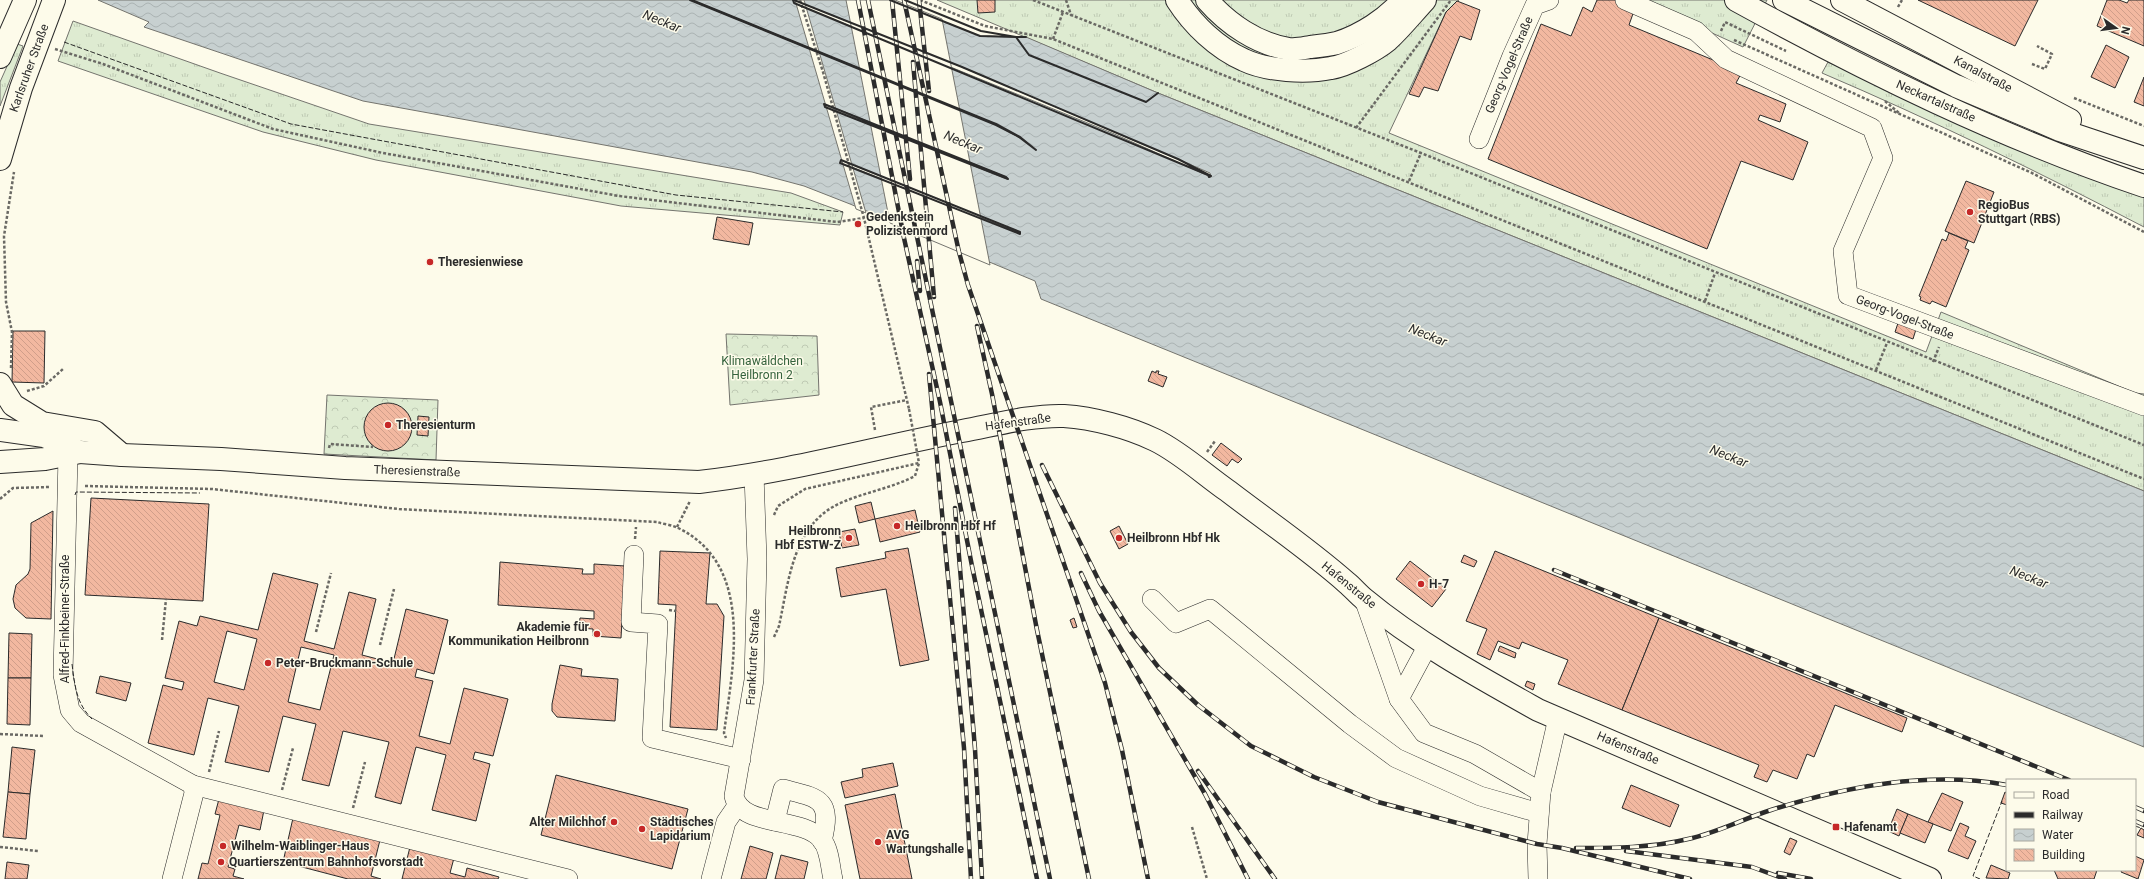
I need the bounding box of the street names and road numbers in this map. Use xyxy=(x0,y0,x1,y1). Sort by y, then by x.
street label: Georg-Vogel-Straße xyxy=(1482,14,1536,116)
street label: Karlsruher Straße xyxy=(7,22,51,114)
street label: Kanalstraße xyxy=(1951,53,2015,95)
street label: Neckartalstraße xyxy=(1894,77,1978,125)
street label: Georg-Vogel-Straße xyxy=(1854,292,1956,342)
street label: Hafenstraße xyxy=(984,410,1052,434)
street label: Theresienstraße xyxy=(374,462,460,480)
street label: Alfred-Finkbeiner-Straße xyxy=(58,555,72,683)
street label: Hafenstraße xyxy=(1319,559,1379,611)
street label: Frankfurter Straße xyxy=(743,608,763,706)
street label: Hafenstraße xyxy=(1595,729,1661,767)

